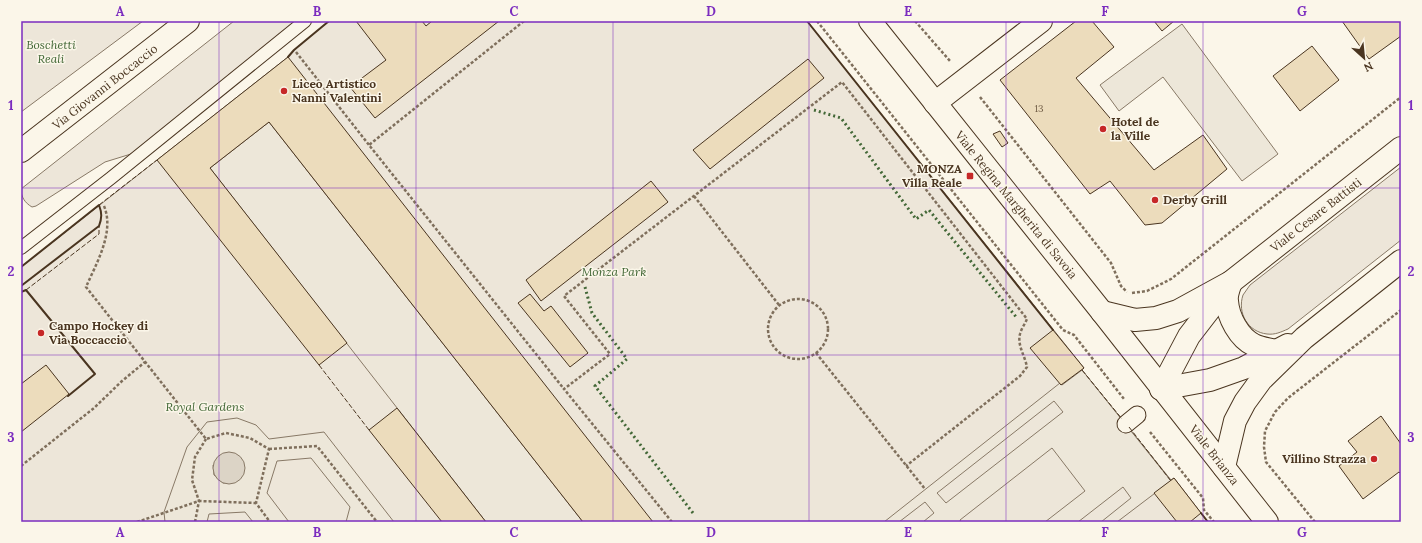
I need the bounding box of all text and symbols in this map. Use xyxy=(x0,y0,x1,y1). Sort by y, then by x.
text: A xyxy=(116,3,125,20)
text: B xyxy=(313,3,322,20)
text: C xyxy=(510,3,519,20)
text: D xyxy=(706,3,716,20)
text: E xyxy=(904,3,912,20)
text: F xyxy=(1101,3,1109,20)
text: G xyxy=(1297,3,1307,20)
park label: Boschetti Reali xyxy=(26,37,76,66)
north arrow xyxy=(1344,38,1384,78)
street label: Via Giovanni Boccaccio xyxy=(48,41,160,133)
text: N xyxy=(1361,59,1376,75)
place label: Liceo Artistico Nanni Valentini xyxy=(292,76,382,105)
marker: Liceo Artistico Nanni Valentini xyxy=(279,86,289,96)
text: 1 xyxy=(8,97,14,114)
text: 1 xyxy=(1408,97,1414,114)
house number: 13 xyxy=(1034,102,1044,115)
place label: Hotel de la Ville xyxy=(1111,114,1160,143)
marker: Hotel de la Ville xyxy=(1098,124,1108,134)
street label: Viale Regina Margherita di Savoia xyxy=(951,127,1081,282)
place label: MONZA Villa Reale xyxy=(902,161,963,190)
marker: MONZA Villa Reale xyxy=(965,171,975,181)
street label: Viale Cesare Battisti xyxy=(1266,174,1364,255)
place label: Derby Grill xyxy=(1163,192,1227,207)
marker: Derby Grill xyxy=(1150,195,1160,205)
text: 2 xyxy=(8,263,15,280)
text: 2 xyxy=(1408,263,1415,280)
park label: Monza Park xyxy=(581,264,647,279)
place label: Campo Hockey di Via Boccaccio xyxy=(49,318,148,347)
marker: Campo Hockey di Via Boccaccio xyxy=(36,328,46,338)
park label: Royal Gardens xyxy=(166,399,244,414)
street label: Viale Brianza xyxy=(1186,421,1242,488)
text: 3 xyxy=(7,429,15,446)
text: 3 xyxy=(1407,429,1415,446)
place label: Villino Strazza xyxy=(1282,451,1367,466)
marker: Villino Strazza xyxy=(1369,454,1379,464)
text: A xyxy=(116,524,125,541)
text: B xyxy=(313,524,322,541)
text: C xyxy=(510,524,519,541)
text: D xyxy=(706,524,716,541)
text: E xyxy=(904,524,912,541)
text: F xyxy=(1101,524,1109,541)
text: G xyxy=(1297,524,1307,541)

